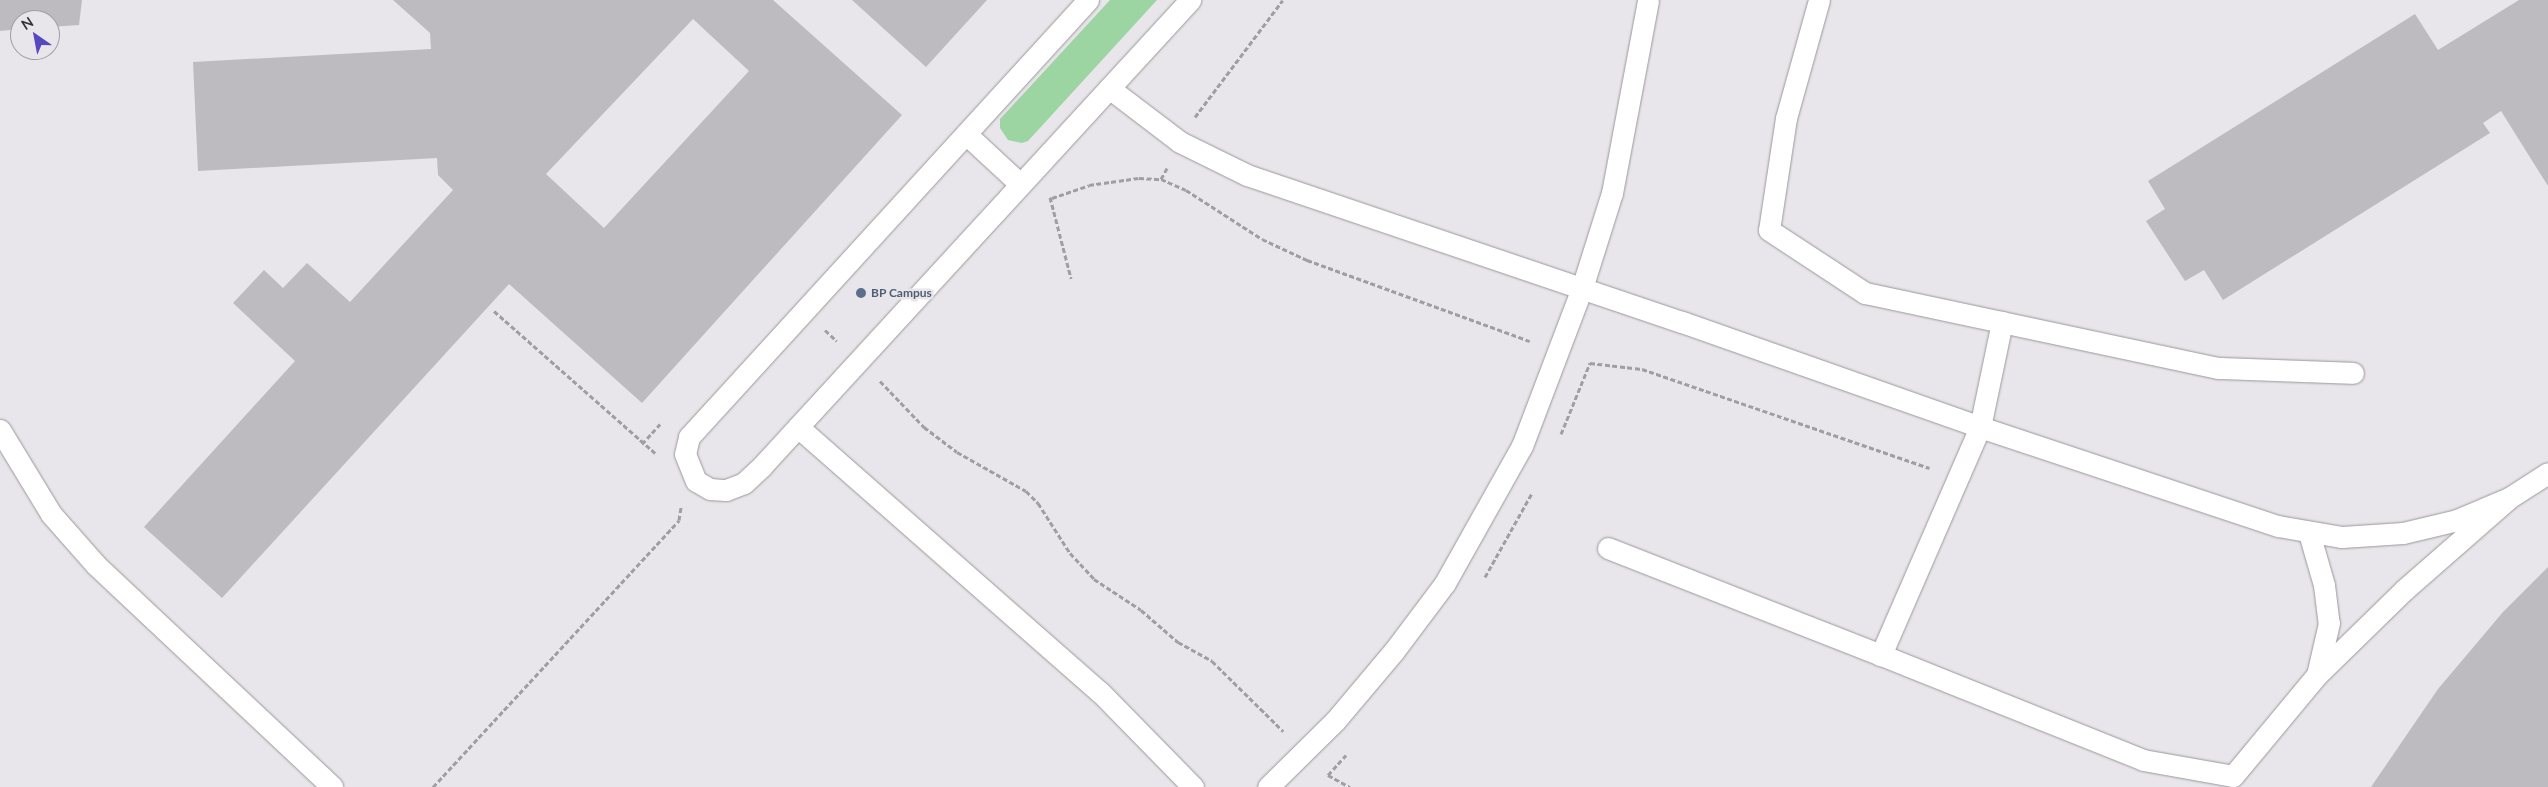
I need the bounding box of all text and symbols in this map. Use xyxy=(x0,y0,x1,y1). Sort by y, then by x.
north arrow xyxy=(10,10,60,60)
text: N xyxy=(18,13,36,33)
place label: BP Campus xyxy=(871,286,932,300)
marker: BP Campus xyxy=(855,287,867,299)

